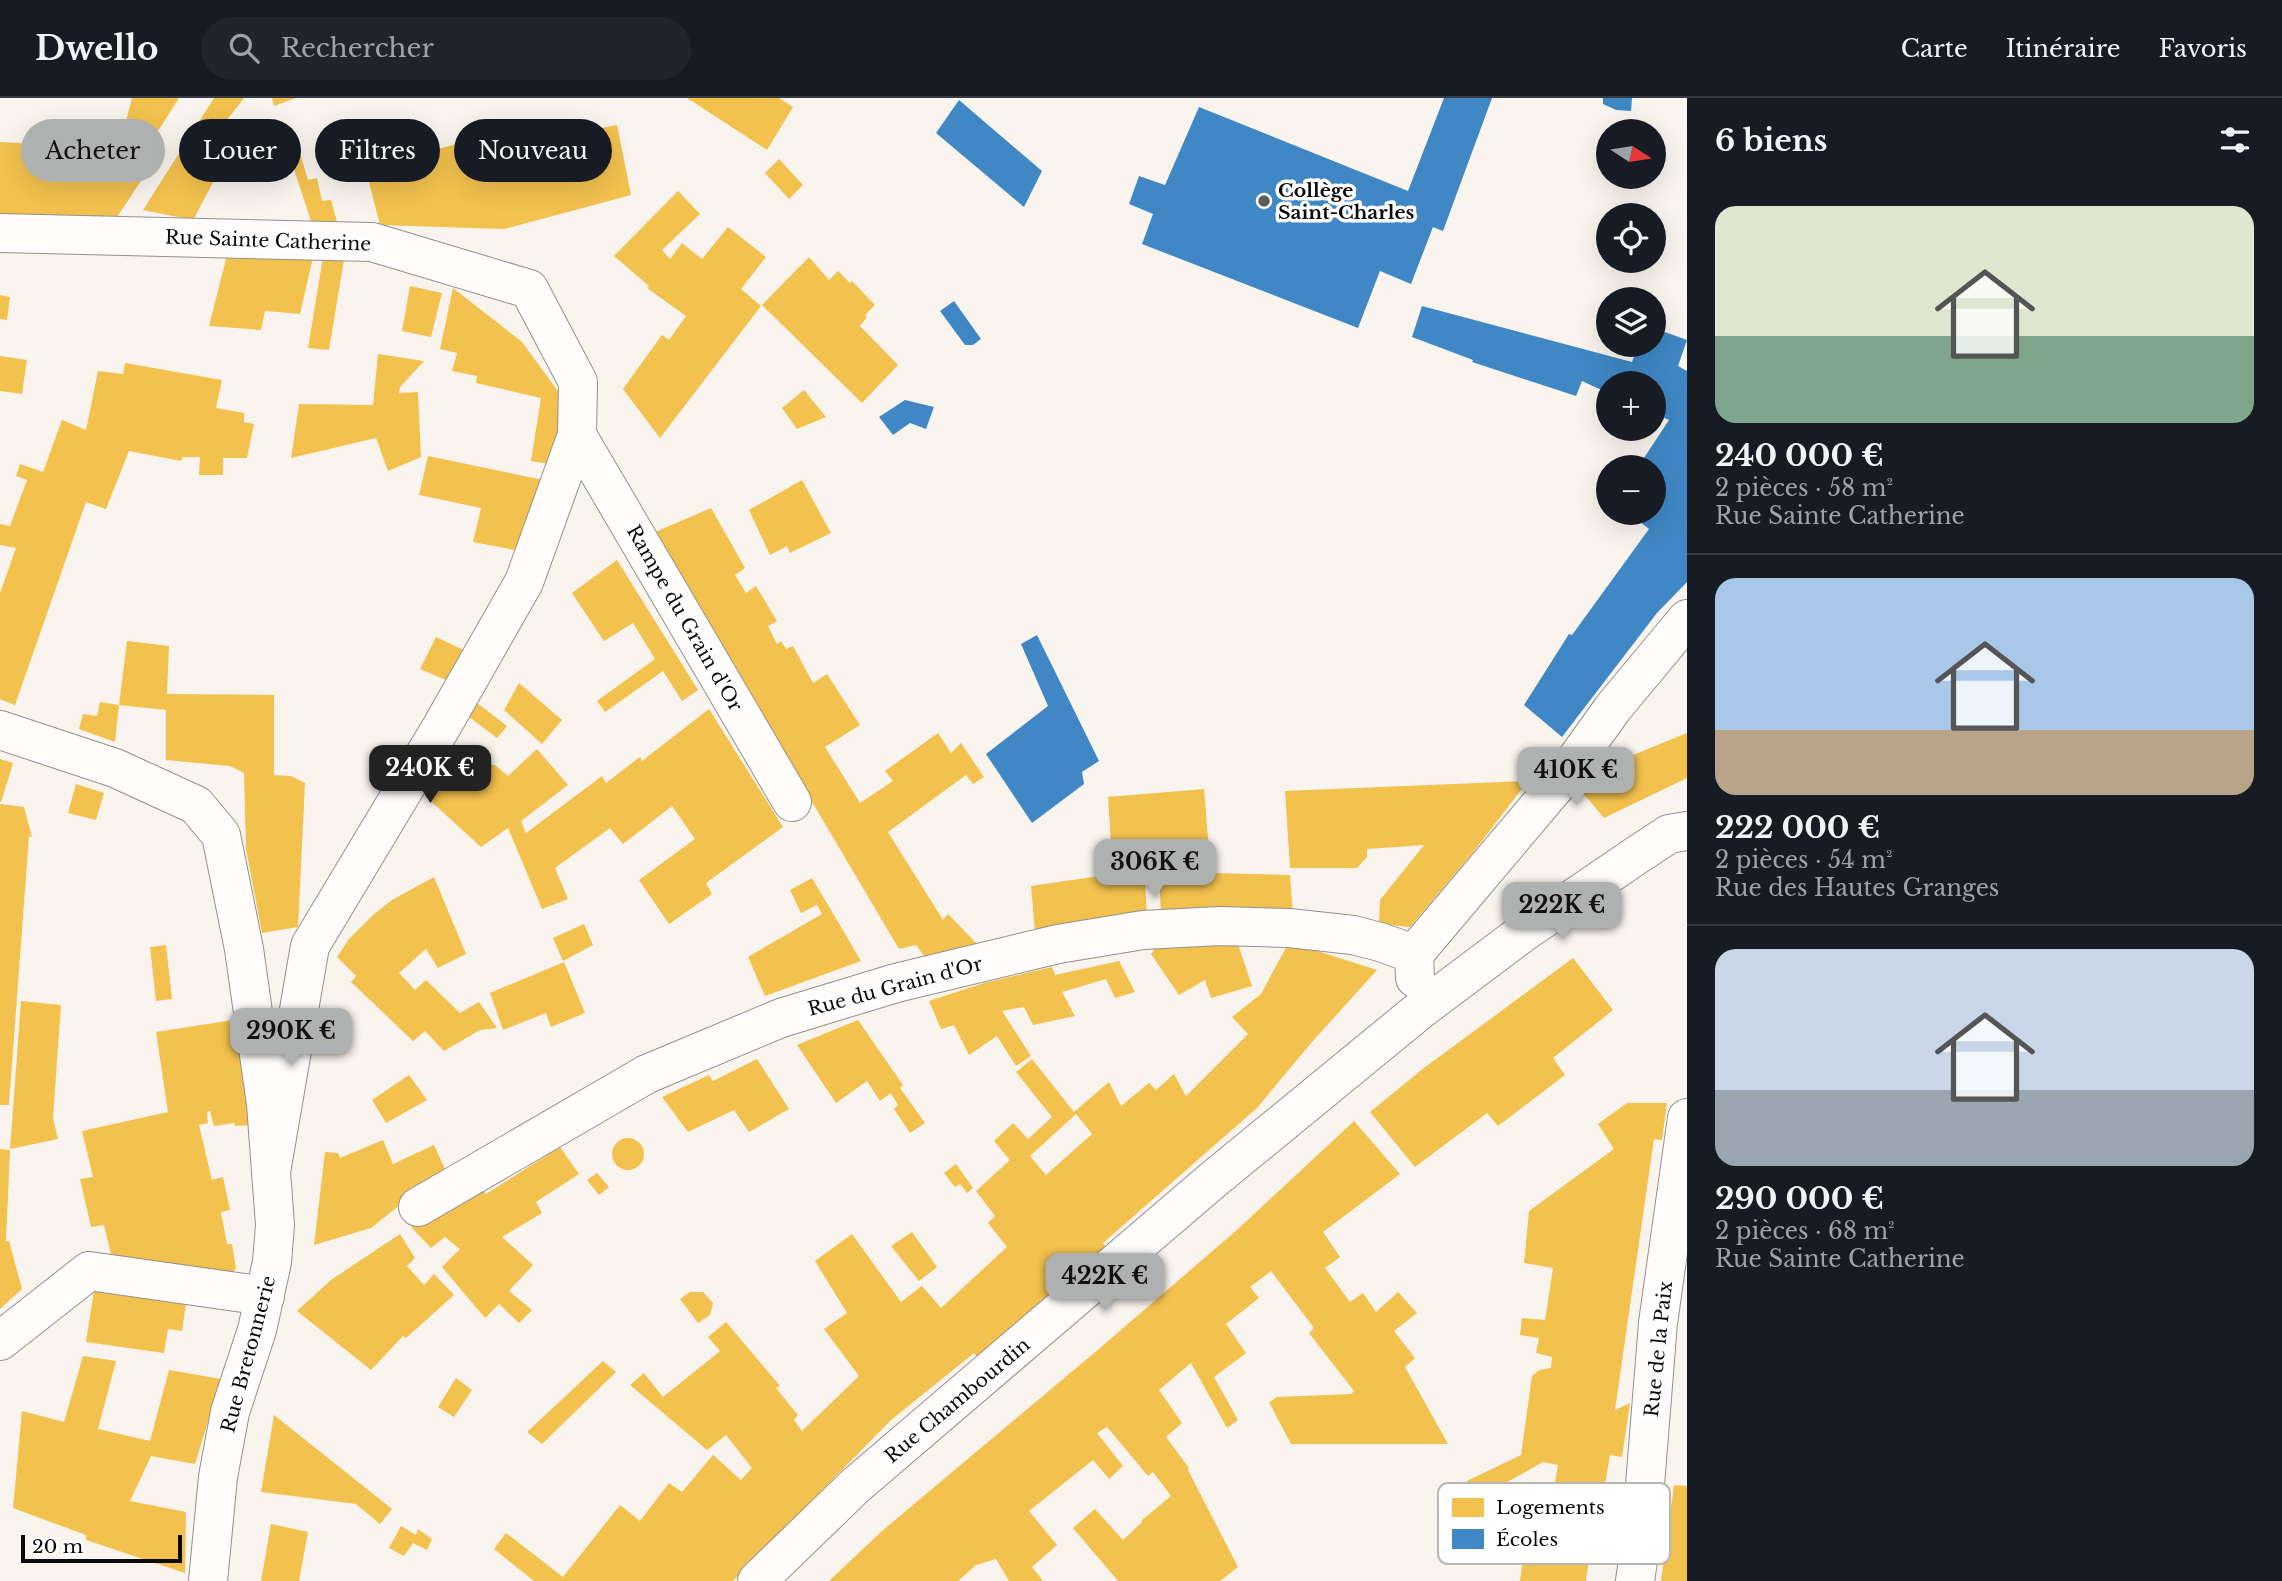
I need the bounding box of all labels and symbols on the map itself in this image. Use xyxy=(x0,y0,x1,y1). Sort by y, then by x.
north arrow xyxy=(1596,119,1666,189)
place label: Collège Saint-Charles xyxy=(1278,179,1415,224)
marker: Collège Saint-Charles xyxy=(1256,193,1272,209)
street label: Rue Sainte Catherine xyxy=(164,225,371,256)
street label: Rampe du Grain d'Or xyxy=(622,521,747,715)
pin: 240K € xyxy=(373,746,487,805)
pin: 410K € xyxy=(1519,748,1633,807)
pin: 306K € xyxy=(1098,840,1212,899)
pin: 222K € xyxy=(1505,882,1619,942)
street label: Rue du Grain d'Or xyxy=(805,952,985,1021)
pin: 290K € xyxy=(234,1009,348,1068)
pin: 422K € xyxy=(1048,1254,1162,1313)
street label: Rue Bretonnerie xyxy=(216,1273,280,1435)
street label: Rue de la Paix xyxy=(1640,1280,1677,1418)
street label: Rue Chambourdin xyxy=(880,1333,1034,1468)
legend xyxy=(1438,1483,1670,1564)
text: Logements xyxy=(1496,1496,1605,1519)
text: Écoles xyxy=(1496,1528,1558,1551)
scale bar xyxy=(21,1532,182,1564)

